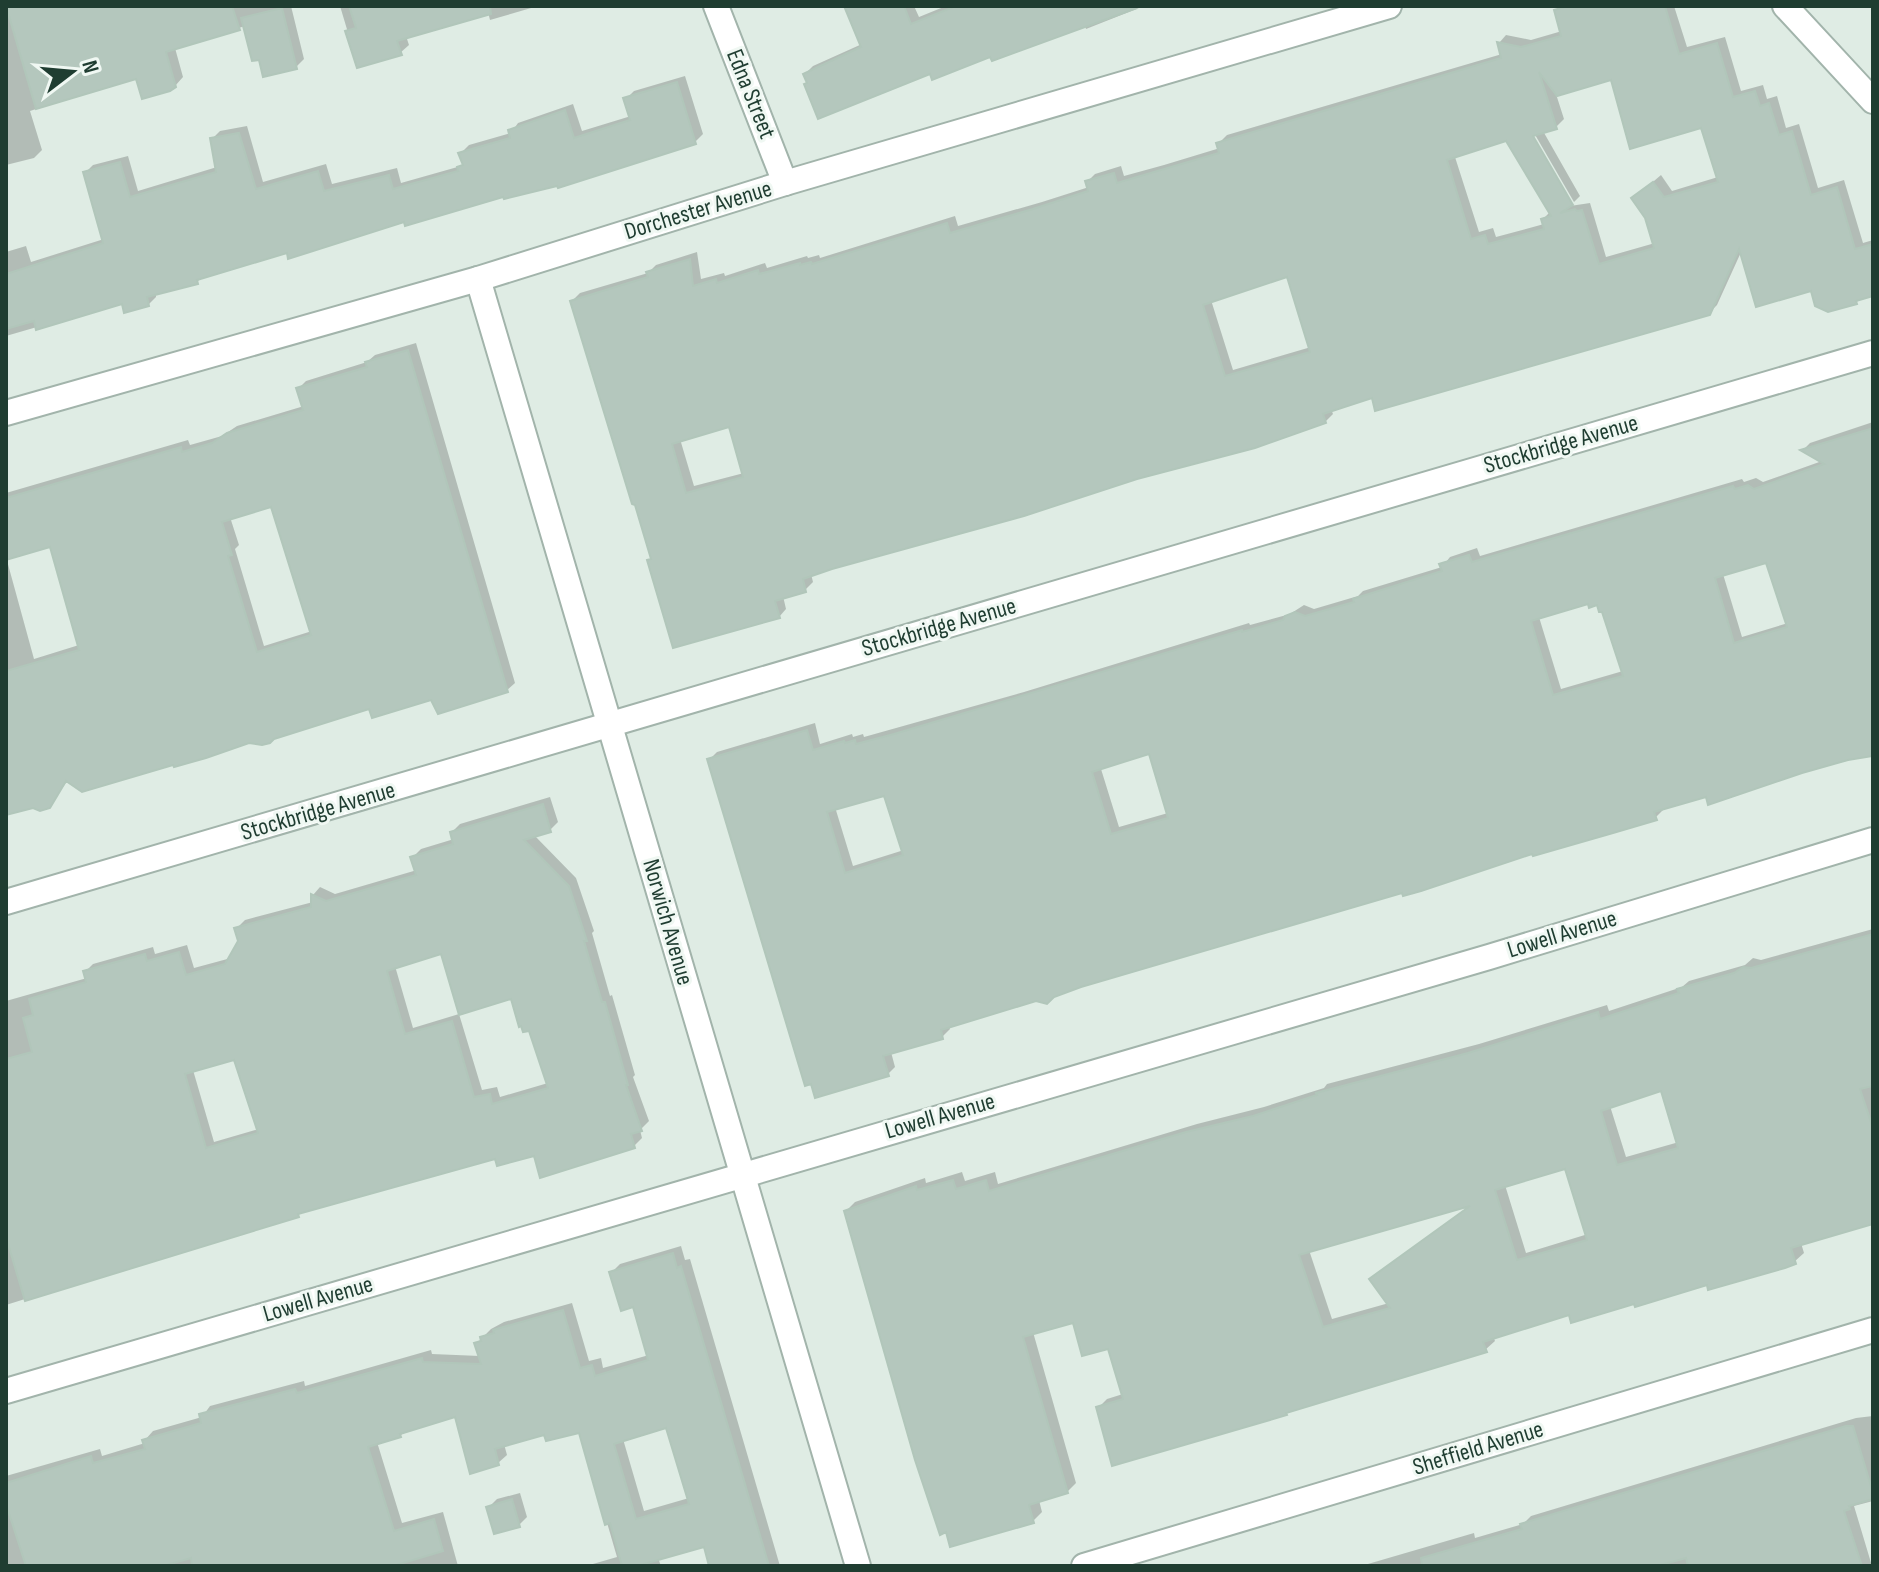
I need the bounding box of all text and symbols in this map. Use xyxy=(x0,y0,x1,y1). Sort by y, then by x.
north arrow xyxy=(32,32,112,112)
street label: Edna Street xyxy=(720,45,782,143)
text: N xyxy=(75,58,104,76)
street label: Dorchester Avenue xyxy=(621,174,775,246)
street label: Stockbridge Avenue xyxy=(1481,408,1641,480)
street label: Stockbridge Avenue xyxy=(859,591,1019,663)
street label: Stockbridge Avenue xyxy=(238,775,398,847)
street label: Norwich Avenue xyxy=(636,856,700,988)
street label: Lowell Avenue xyxy=(1504,904,1620,964)
street label: Lowell Avenue xyxy=(882,1086,998,1146)
street label: Lowell Avenue xyxy=(260,1269,376,1329)
street label: Sheffield Avenue xyxy=(1409,1414,1547,1482)

